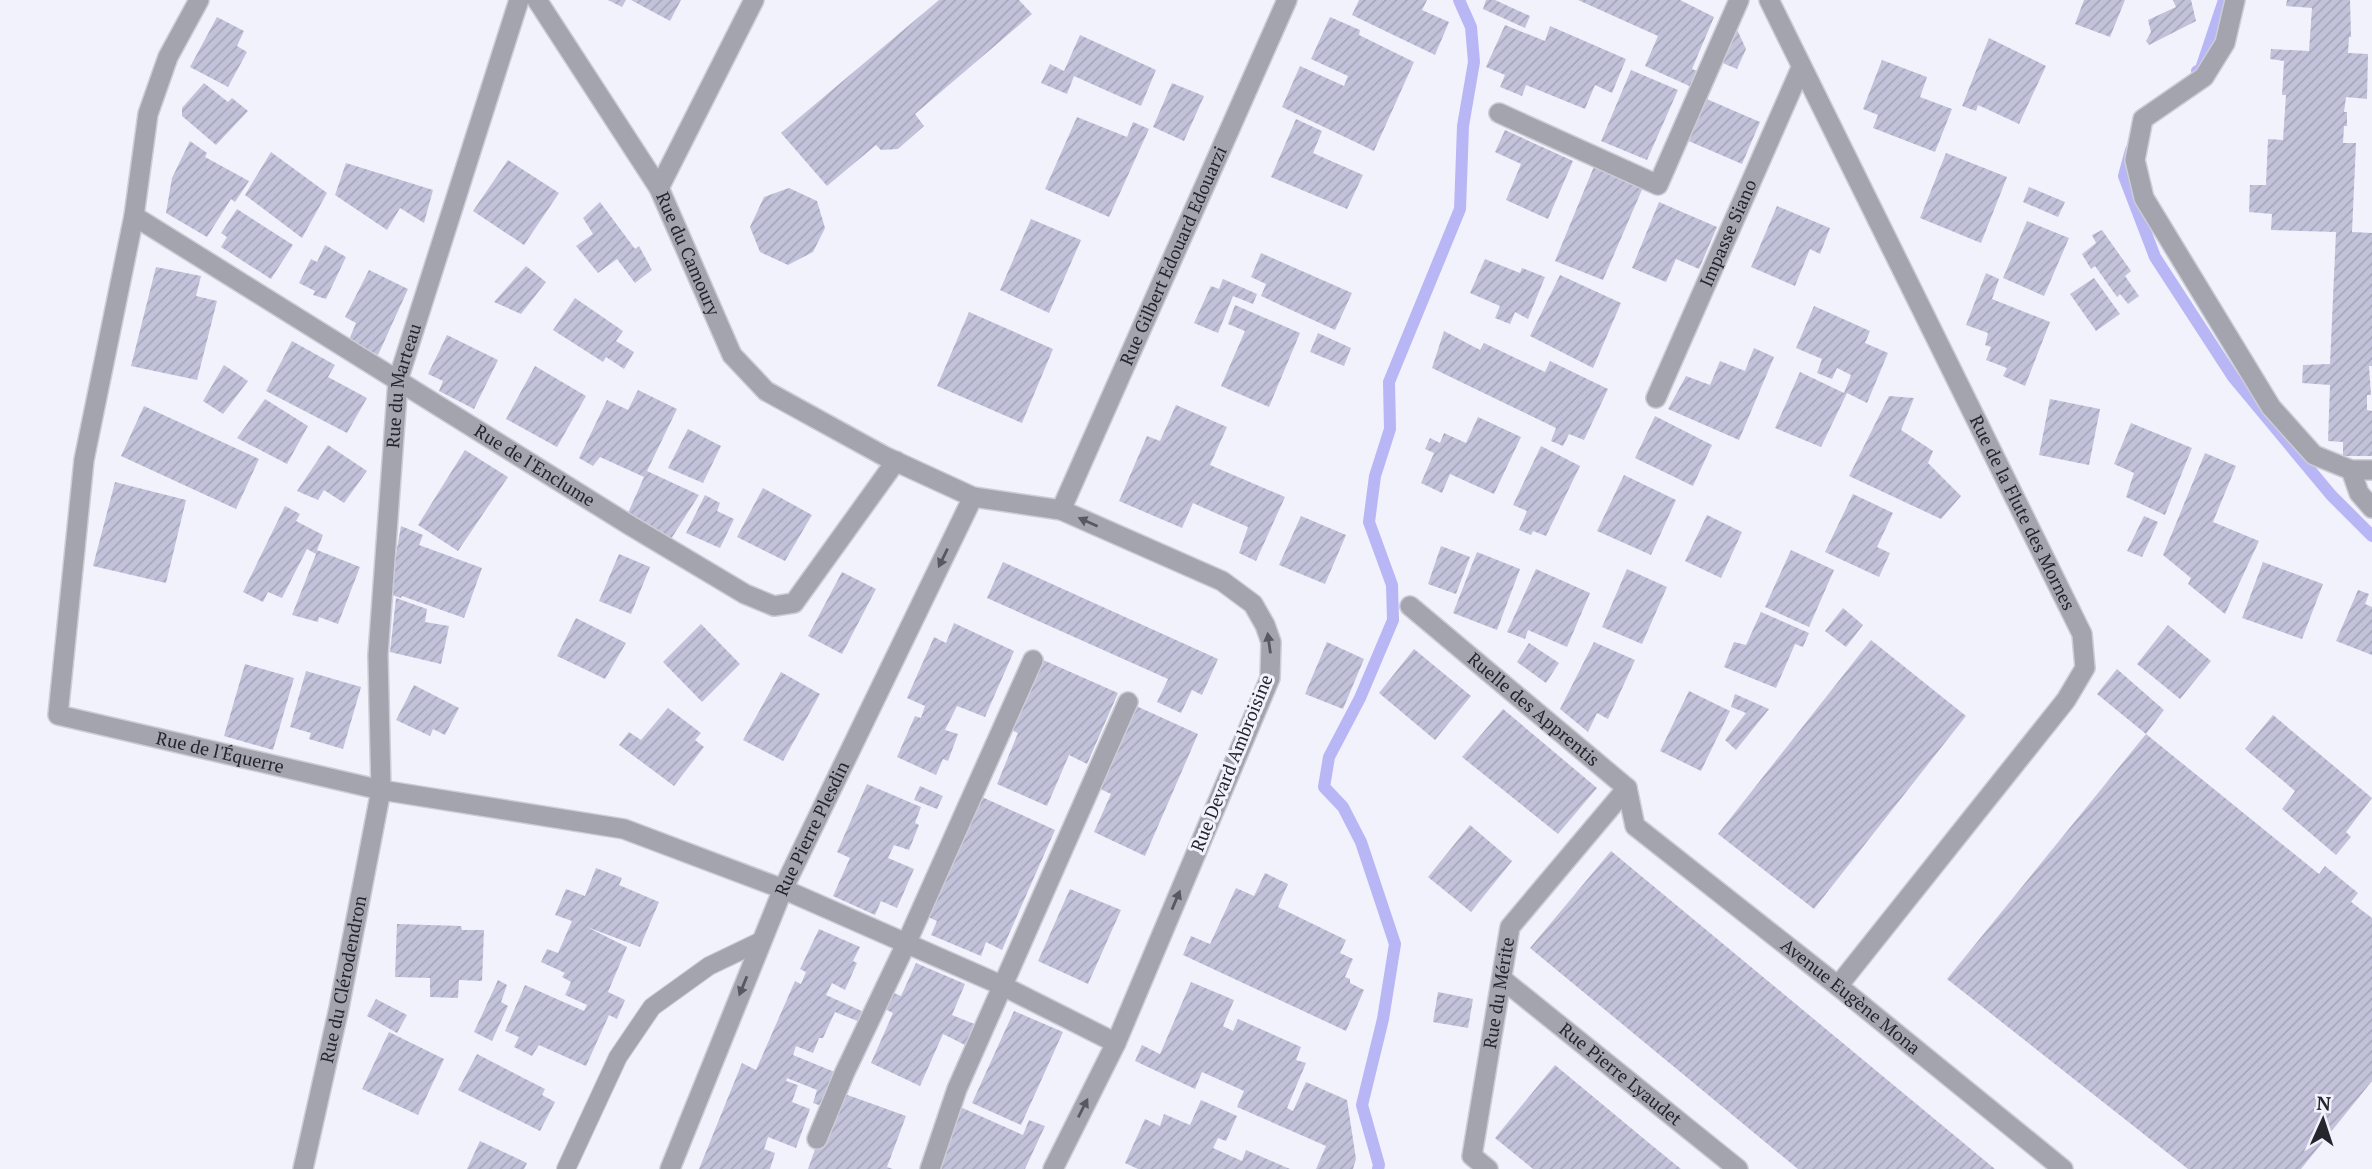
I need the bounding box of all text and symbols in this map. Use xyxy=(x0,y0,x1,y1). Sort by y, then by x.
street label: Rue Gilbert Edouard Edouarzi xyxy=(1114,142,1232,369)
street label: Impasse Siano xyxy=(1693,175,1762,290)
street label: Rue du Camoury xyxy=(651,188,727,320)
street label: Rue du Marteau xyxy=(380,320,426,449)
street label: Rue de la Flute des Mornes xyxy=(1965,411,2081,614)
street label: Rue de l'Enclume xyxy=(470,418,600,512)
one-way arrow xyxy=(1078,516,1099,527)
one-way arrow xyxy=(938,548,949,568)
one-way arrow xyxy=(1263,632,1274,654)
street label: Ruelle des Apprentis xyxy=(1463,646,1605,771)
street label: Rue Devard Ambroisine xyxy=(1185,671,1278,855)
street label: Rue de l'Équerre xyxy=(154,725,287,778)
street label: Rue Pierre Plesdin xyxy=(769,757,854,899)
one-way arrow xyxy=(1171,890,1182,911)
street label: Rue du Clérodendron xyxy=(314,893,371,1065)
street label: Avenue Eugène Mona xyxy=(1776,933,1926,1059)
street label: Rue du Mérite xyxy=(1477,935,1519,1050)
one-way arrow xyxy=(738,976,749,997)
street label: Rue Pierre Lyaudet xyxy=(1555,1017,1688,1130)
north arrow xyxy=(2288,1085,2358,1155)
text: N xyxy=(2316,1090,2332,1115)
one-way arrow xyxy=(1078,1098,1089,1118)

